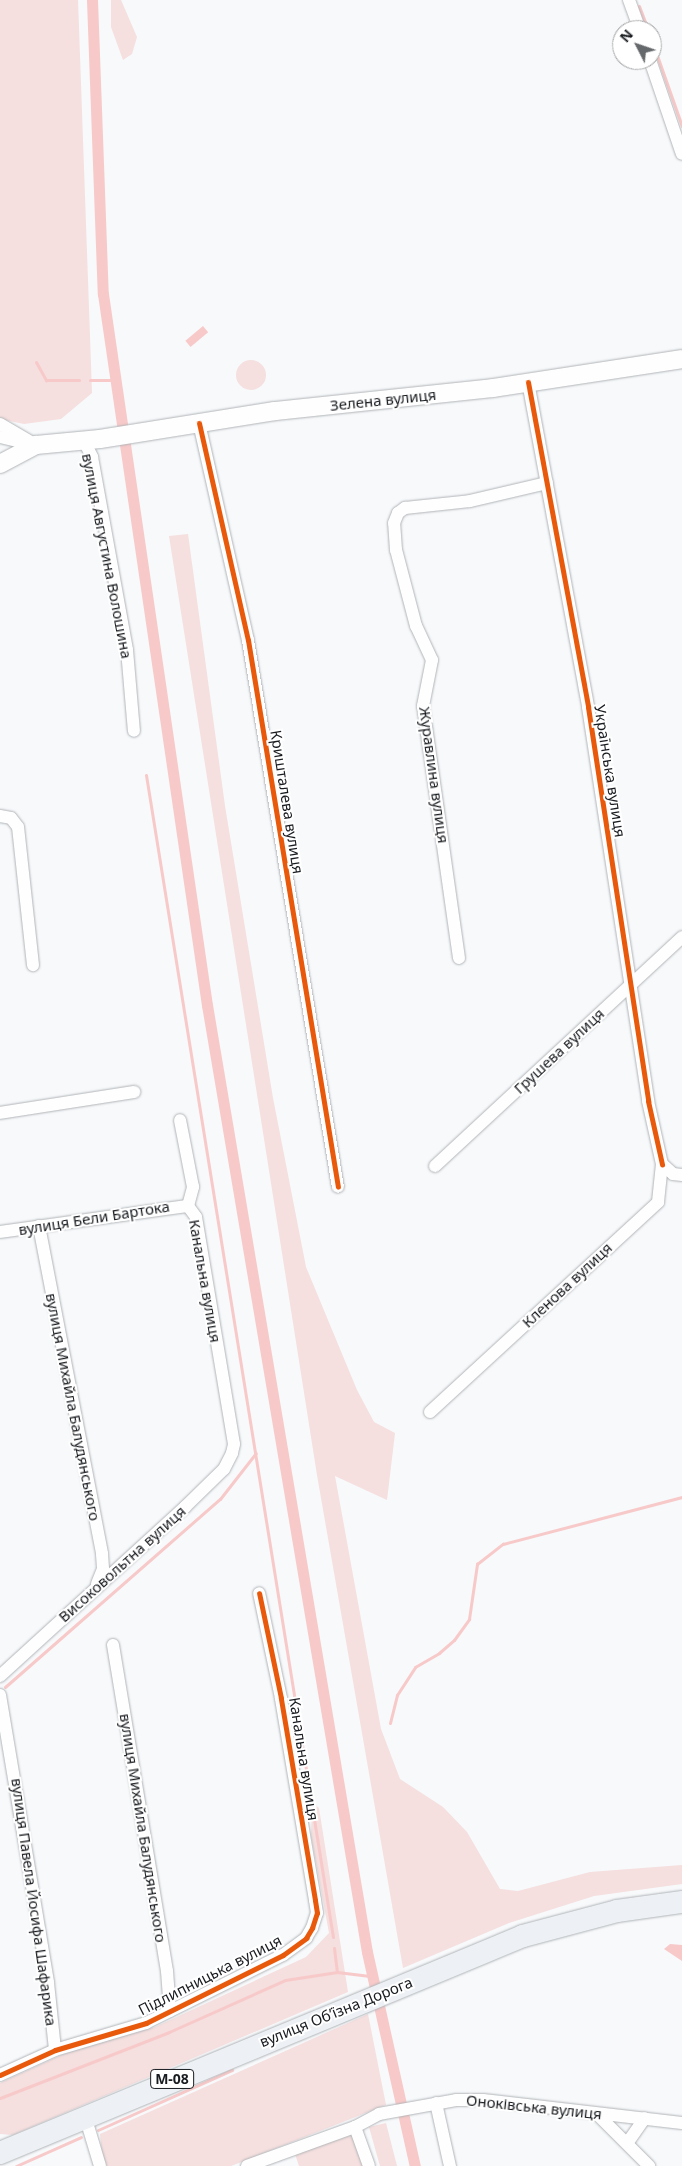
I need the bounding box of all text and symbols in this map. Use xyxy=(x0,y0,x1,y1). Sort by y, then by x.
north arrow xyxy=(612,20,662,70)
text: N xyxy=(615,25,637,46)
street label: Зелена вулиця xyxy=(329,385,437,415)
street label: вулиця Августина Волошина xyxy=(78,452,136,660)
street label: Українська вулиця xyxy=(591,703,629,839)
street label: Журавлина вулиця xyxy=(416,706,452,844)
street label: Кришталева вулиця xyxy=(267,729,307,875)
street label: Грушева вулиця xyxy=(510,1005,608,1097)
street label: вулиця Бели Бартока xyxy=(17,1197,171,1239)
street label: Канальна вулиця xyxy=(185,1218,225,1344)
street label: Кленова вулиця xyxy=(518,1239,616,1331)
street label: вулиця Михайла Балудянського xyxy=(42,1292,104,1522)
street label: Високовольтна вулиця xyxy=(55,1502,189,1626)
street label: Канальна вулиця xyxy=(285,1696,323,1822)
street label: вулиця Михайла Балудянського xyxy=(116,1712,170,1944)
street label: вулиця Павела Йосифа Шафарика xyxy=(8,1777,60,2027)
street label: Підлипницька вулиця xyxy=(135,1931,285,2019)
street label: вулиця Обʼїзна Дорога xyxy=(257,1973,415,2051)
road number: М-08 xyxy=(150,2068,194,2090)
street label: Оноківська вулиця xyxy=(465,2091,603,2123)

